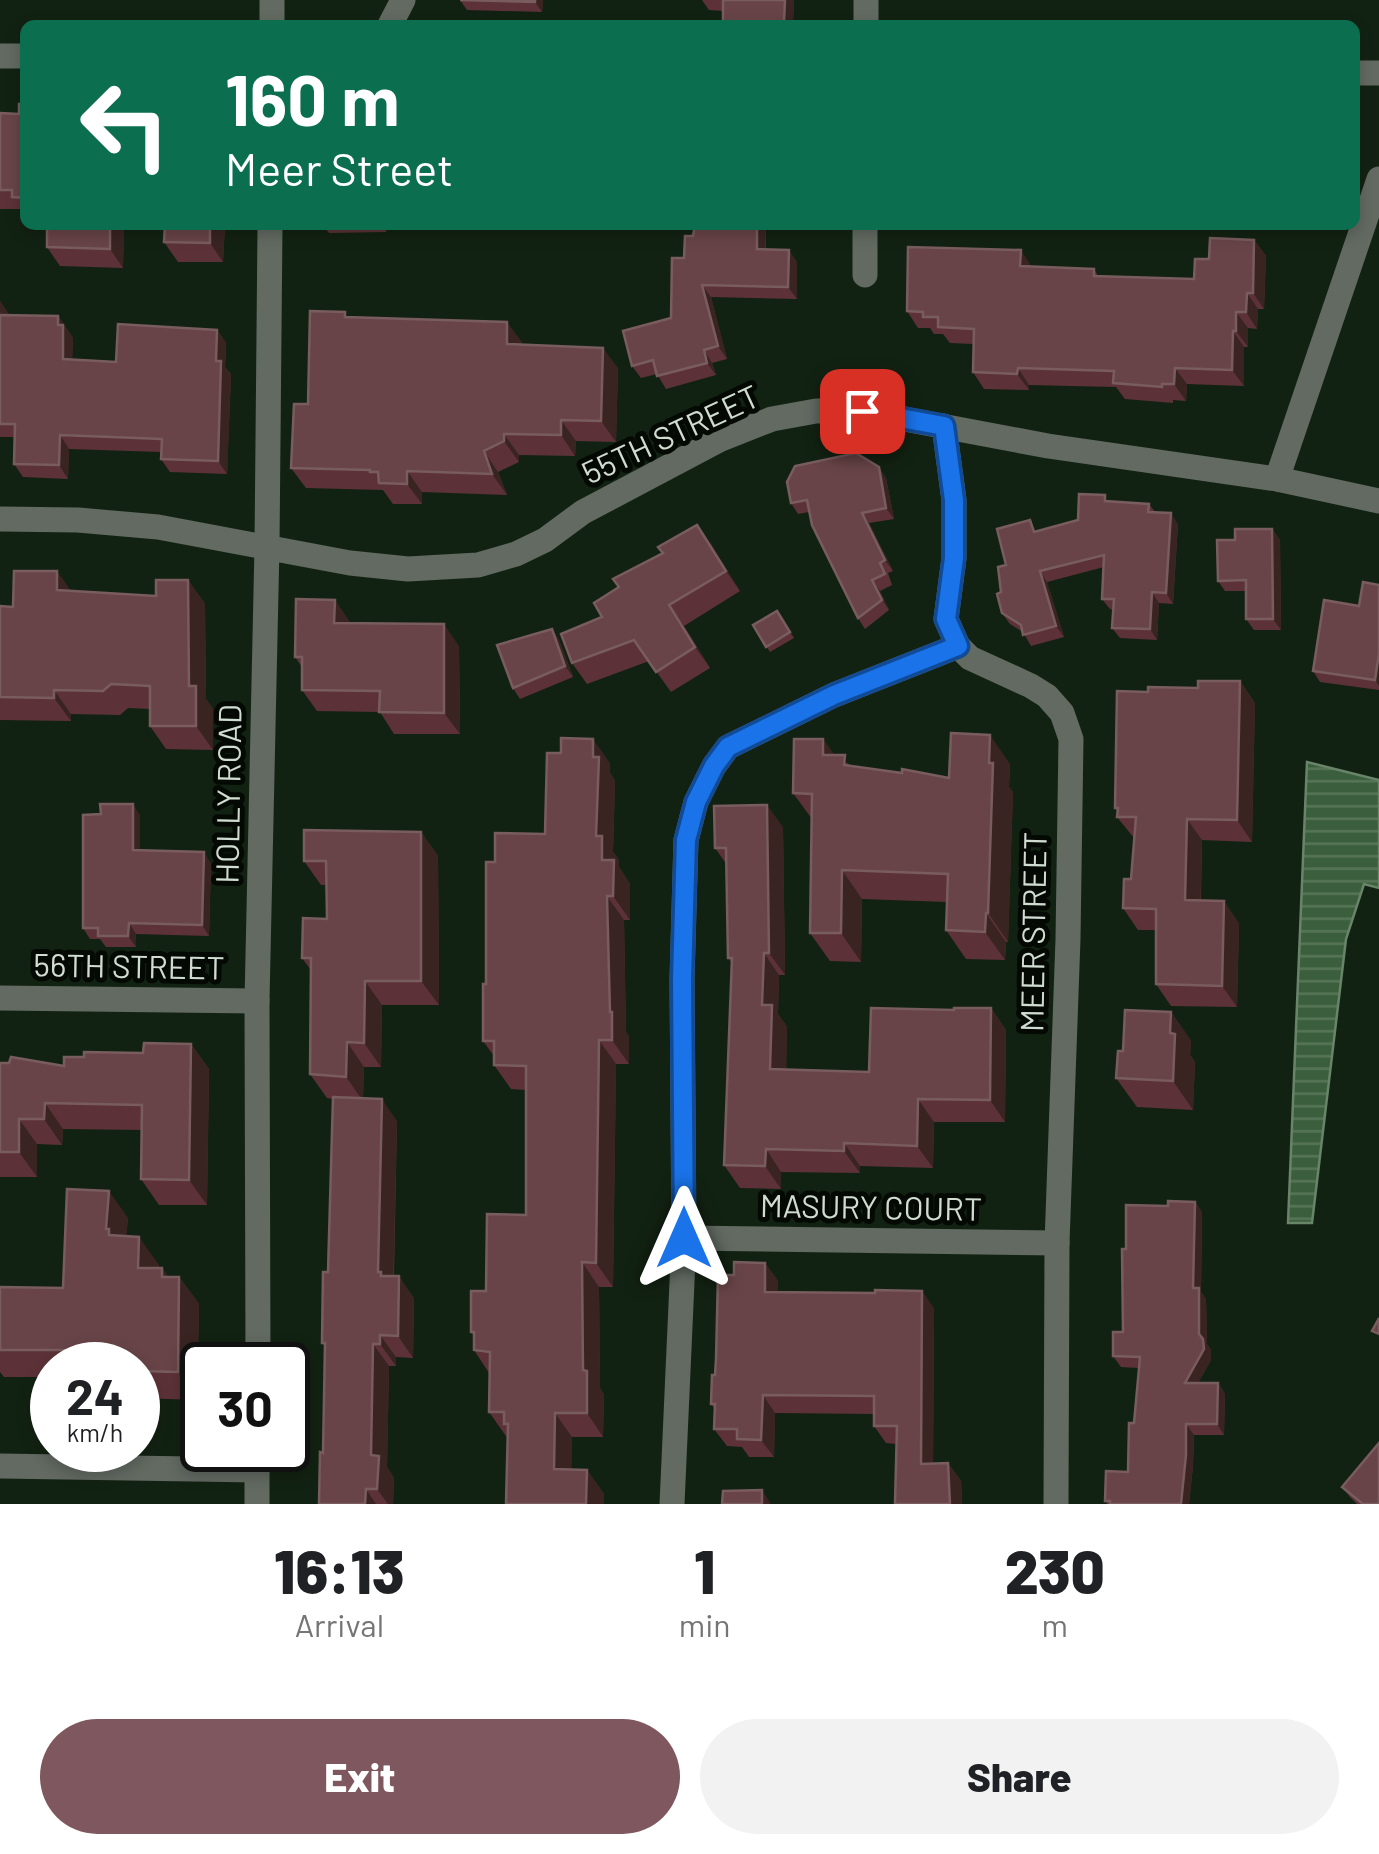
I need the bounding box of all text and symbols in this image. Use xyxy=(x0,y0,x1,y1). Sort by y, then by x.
text: 160 m xyxy=(225,56,400,140)
icon: left xyxy=(60,60,190,190)
text: Meer Street xyxy=(225,141,453,195)
pin xyxy=(820,369,905,454)
street label: 55TH STREET xyxy=(575,376,765,491)
icon: arrive xyxy=(835,384,890,439)
street label: HOLLY ROAD xyxy=(206,704,248,884)
street label: MEER STREET xyxy=(1011,831,1053,1032)
street label: 56TH STREET xyxy=(33,944,225,986)
street label: MASURY COURT xyxy=(760,1185,982,1227)
position arrow xyxy=(632,1186,736,1290)
speed limit sign: 30 xyxy=(180,1342,310,1472)
text: 24 xyxy=(66,1365,124,1425)
text: km/h xyxy=(67,1417,123,1447)
text: 16:13 xyxy=(274,1534,405,1606)
text: 1 xyxy=(694,1534,715,1606)
text: 230 xyxy=(1005,1534,1105,1606)
text: Arrival xyxy=(295,1605,384,1643)
text: min xyxy=(679,1605,731,1643)
text: m xyxy=(1042,1605,1068,1643)
button: Exit xyxy=(40,1719,680,1834)
button: Share xyxy=(700,1719,1339,1834)

